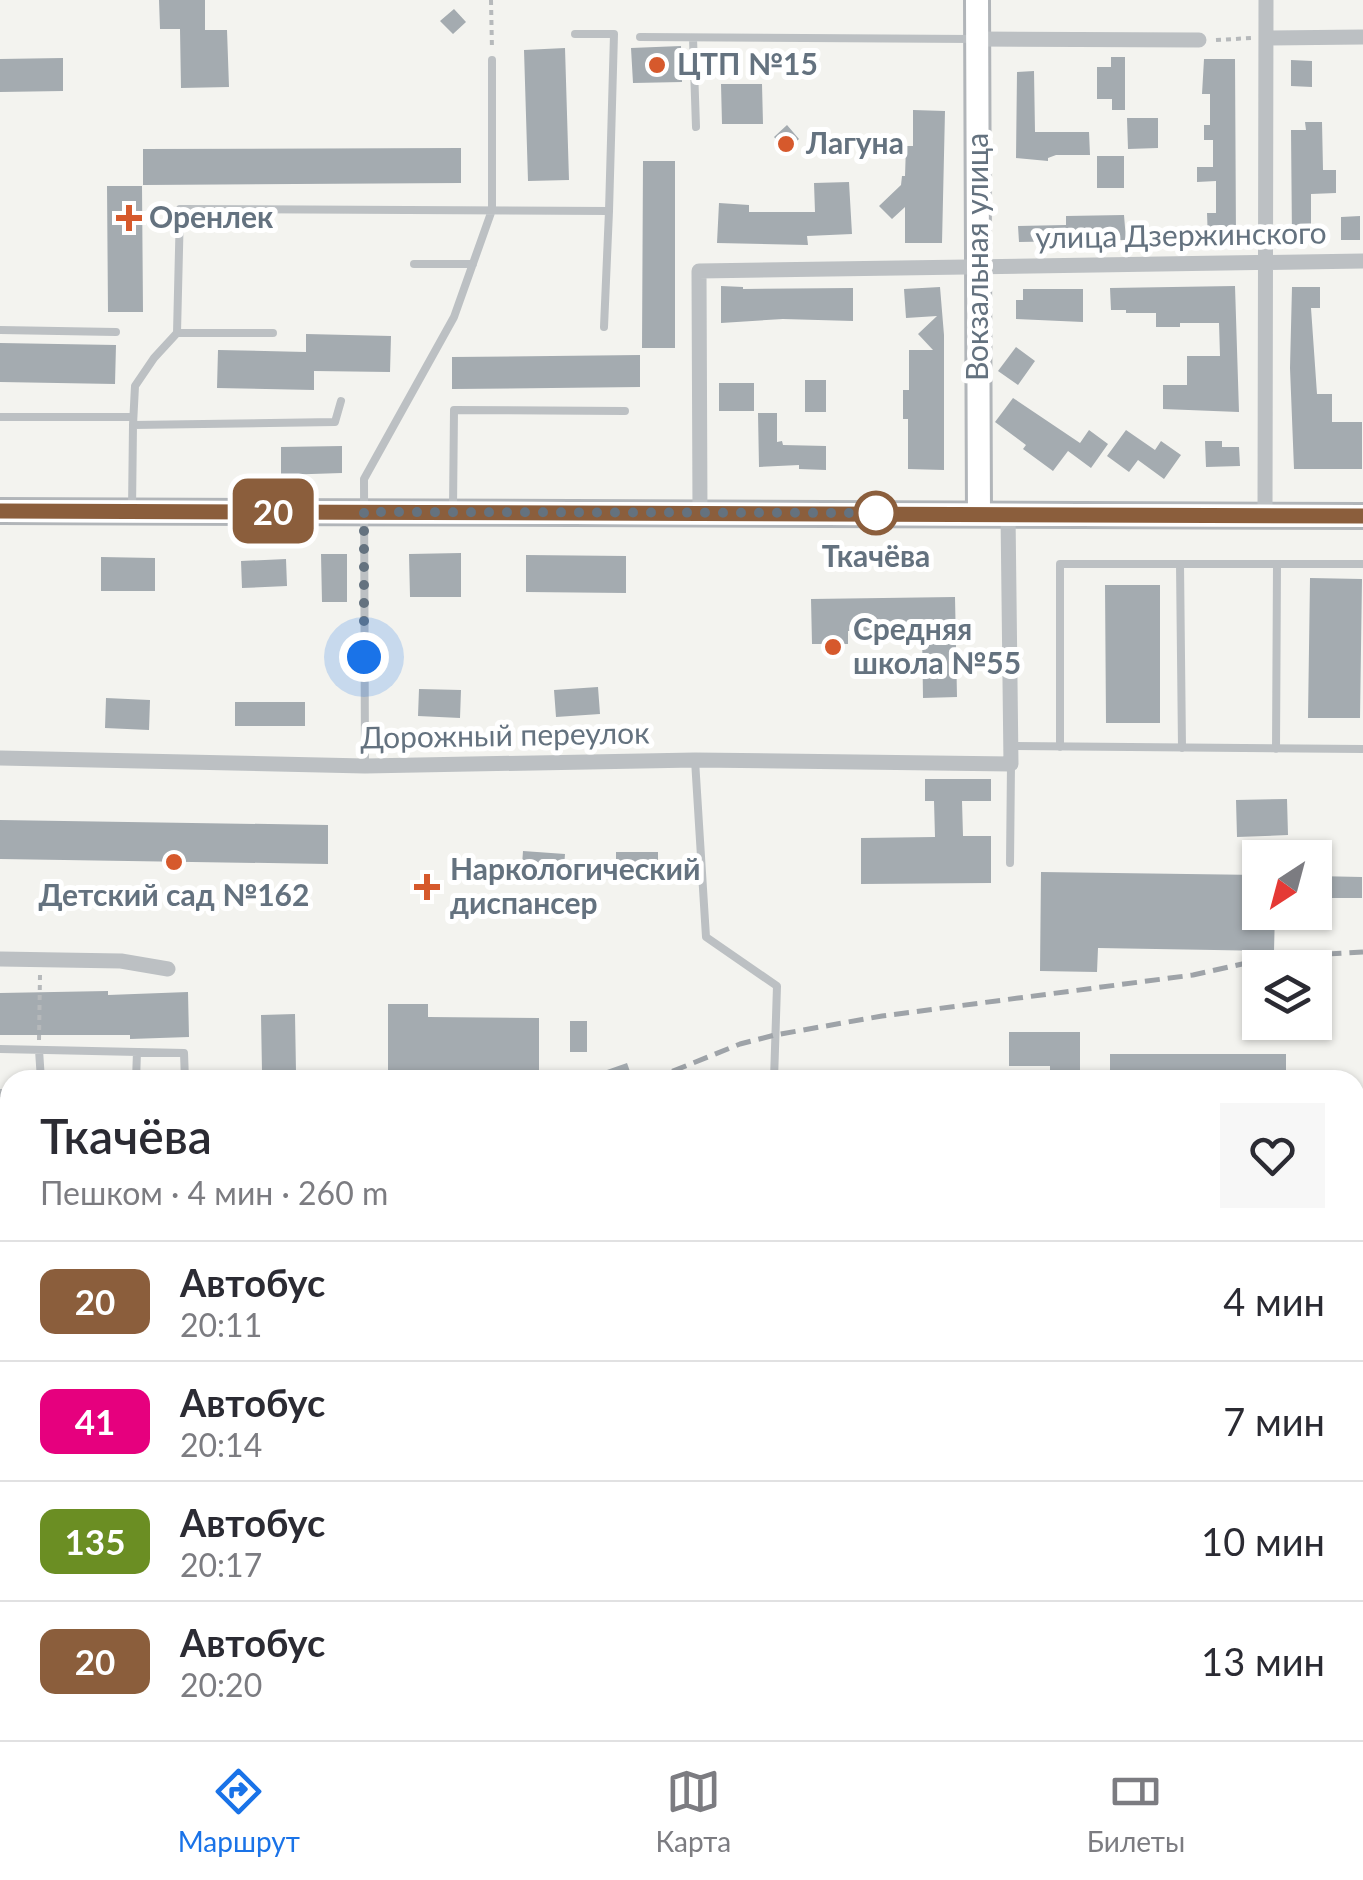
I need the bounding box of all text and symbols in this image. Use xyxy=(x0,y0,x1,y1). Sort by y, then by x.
place label: ЦТП №15 xyxy=(677,45,818,81)
marker: ЦТП №15 xyxy=(646,54,668,76)
place label: Лагуна xyxy=(805,124,904,160)
marker: Лагуна xyxy=(775,133,797,155)
street label: Вокзальная улица xyxy=(958,133,994,381)
place label: Оренлек xyxy=(149,198,274,234)
marker: Оренлек xyxy=(118,207,140,229)
street label: улица Дзержинского xyxy=(1035,213,1327,255)
line badge: 20 xyxy=(228,478,318,544)
text: 20 xyxy=(253,490,293,532)
marker: Ткачёва xyxy=(855,492,897,534)
place label: Ткачёва xyxy=(822,537,930,573)
place label: Средняя школа №55 xyxy=(853,610,1021,680)
your location xyxy=(339,632,389,682)
marker: Средняя школа №55 xyxy=(822,636,844,658)
street label: Дорожный переулок xyxy=(360,713,650,755)
north arrow xyxy=(1242,840,1332,930)
map controls xyxy=(1242,840,1332,1040)
place label: Наркологический диспансер xyxy=(450,850,700,920)
marker: Детский сад №162 xyxy=(163,851,185,873)
marker: Наркологический диспансер xyxy=(414,874,440,900)
place label: Детский сад №162 xyxy=(39,876,309,912)
button: layers xyxy=(1242,950,1332,1040)
button: heart xyxy=(1220,1103,1325,1208)
text: Ткачёва xyxy=(40,1107,212,1164)
text: Пешком · 4 мин · 260 m xyxy=(40,1173,388,1212)
text: Автобус xyxy=(180,1259,325,1305)
text: 4 мин xyxy=(1223,1278,1325,1324)
text: 20 xyxy=(75,1280,115,1322)
text: 20:11 xyxy=(180,1305,262,1344)
text: Автобус xyxy=(180,1379,325,1425)
text: 7 мин xyxy=(1223,1398,1325,1444)
text: 41 xyxy=(75,1400,115,1442)
text: 20:14 xyxy=(180,1425,262,1464)
text: Автобус xyxy=(180,1499,325,1545)
text: 10 мин xyxy=(1201,1518,1325,1564)
text: 135 xyxy=(65,1520,125,1562)
text: 20:17 xyxy=(180,1545,262,1584)
text: Автобус xyxy=(180,1619,325,1665)
text: 13 мин xyxy=(1201,1638,1325,1684)
text: 20 xyxy=(75,1640,115,1682)
text: 20:20 xyxy=(180,1665,262,1704)
tab: Маршрут xyxy=(178,1764,300,1858)
tab: Карта xyxy=(655,1764,731,1858)
tab: Билеты xyxy=(1087,1764,1185,1858)

